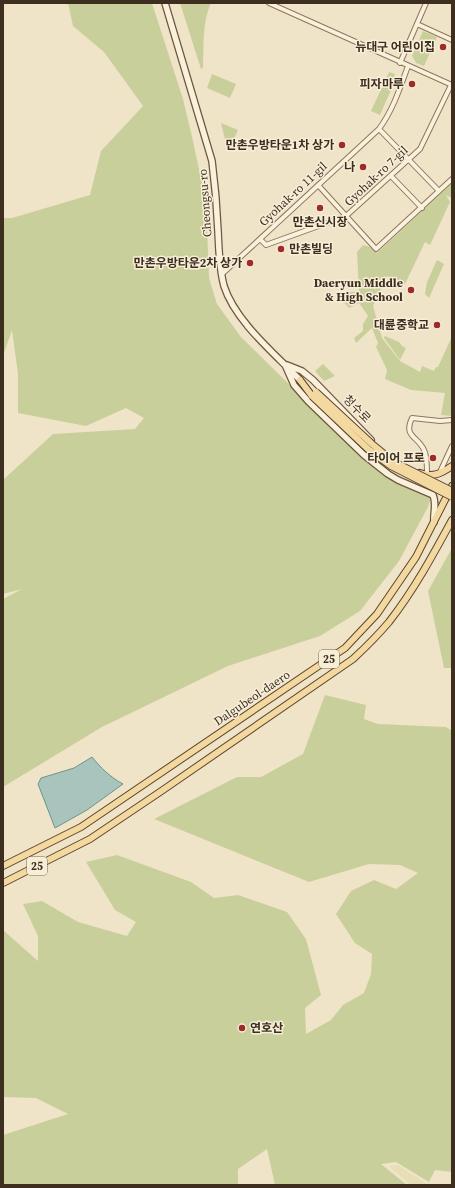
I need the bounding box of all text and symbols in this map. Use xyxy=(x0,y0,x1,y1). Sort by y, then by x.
place label: 뉴대구 어린이집 xyxy=(355,39,435,55)
marker: 뉴대구 어린이집 xyxy=(438,42,448,52)
place label: 피자마루 xyxy=(360,76,404,92)
marker: 피자마루 xyxy=(407,79,417,89)
place label: 만촌우방타운1차 상가 xyxy=(226,137,334,153)
marker: 만촌우방타운1차 상가 xyxy=(337,140,347,150)
street label: Gyohak-ro 7-gil xyxy=(341,142,412,210)
street label: Gyohak-ro 11-gil xyxy=(256,158,331,230)
place label: 나 xyxy=(344,159,355,175)
marker: 나 xyxy=(358,162,368,172)
street label: Cheongsu-ro xyxy=(195,168,215,238)
marker: 만촌신시장 xyxy=(315,203,325,213)
place label: 만촌신시장 xyxy=(292,214,348,230)
place label: 만촌빌딩 xyxy=(289,241,333,257)
marker: 만촌빌딩 xyxy=(276,244,286,254)
place label: 만촌우방타운2차 상가 xyxy=(134,255,242,271)
marker: 만촌우방타운2차 상가 xyxy=(245,258,255,268)
place label: Daeryun Middle & High School xyxy=(314,275,403,305)
marker: Daeryun Middle & High School xyxy=(406,285,416,295)
place label: 대륜중학교 xyxy=(374,317,429,333)
marker: 대륜중학교 xyxy=(432,320,442,330)
street label: 청수로 xyxy=(340,392,374,426)
place label: 타이어 프로 xyxy=(367,450,425,466)
marker: 타이어 프로 xyxy=(428,453,438,463)
road number: 25 xyxy=(319,650,339,668)
street label: Dalgubeol-daero xyxy=(211,666,294,729)
road number: 25 xyxy=(27,857,47,875)
place label: 연호산 xyxy=(250,1020,283,1036)
marker: 연호산 xyxy=(237,1023,247,1033)

